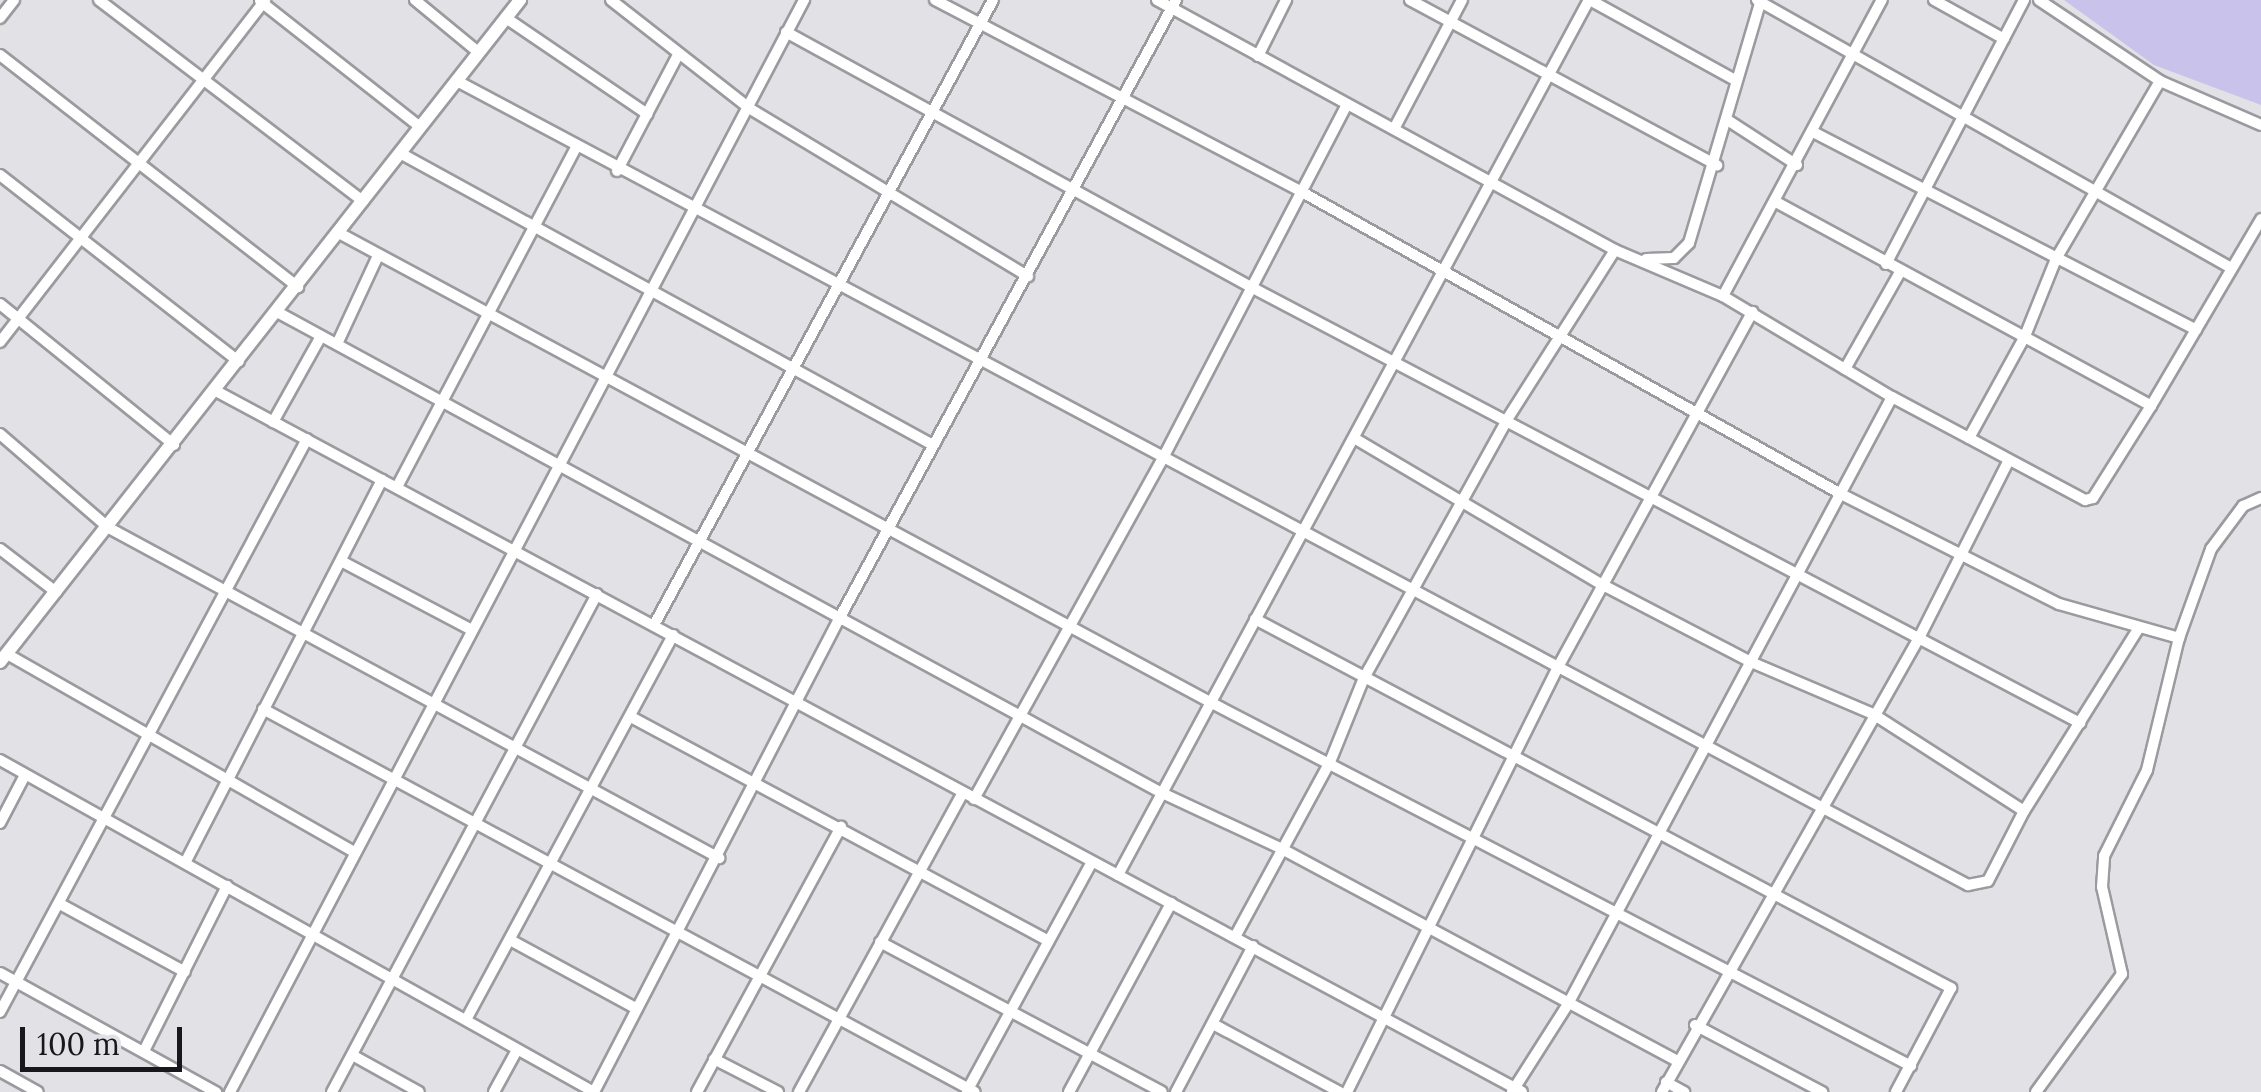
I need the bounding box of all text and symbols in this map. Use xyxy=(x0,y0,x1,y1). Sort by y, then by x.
scale bar xyxy=(25,1007,188,1069)
text: 100 m xyxy=(37,1025,120,1063)

